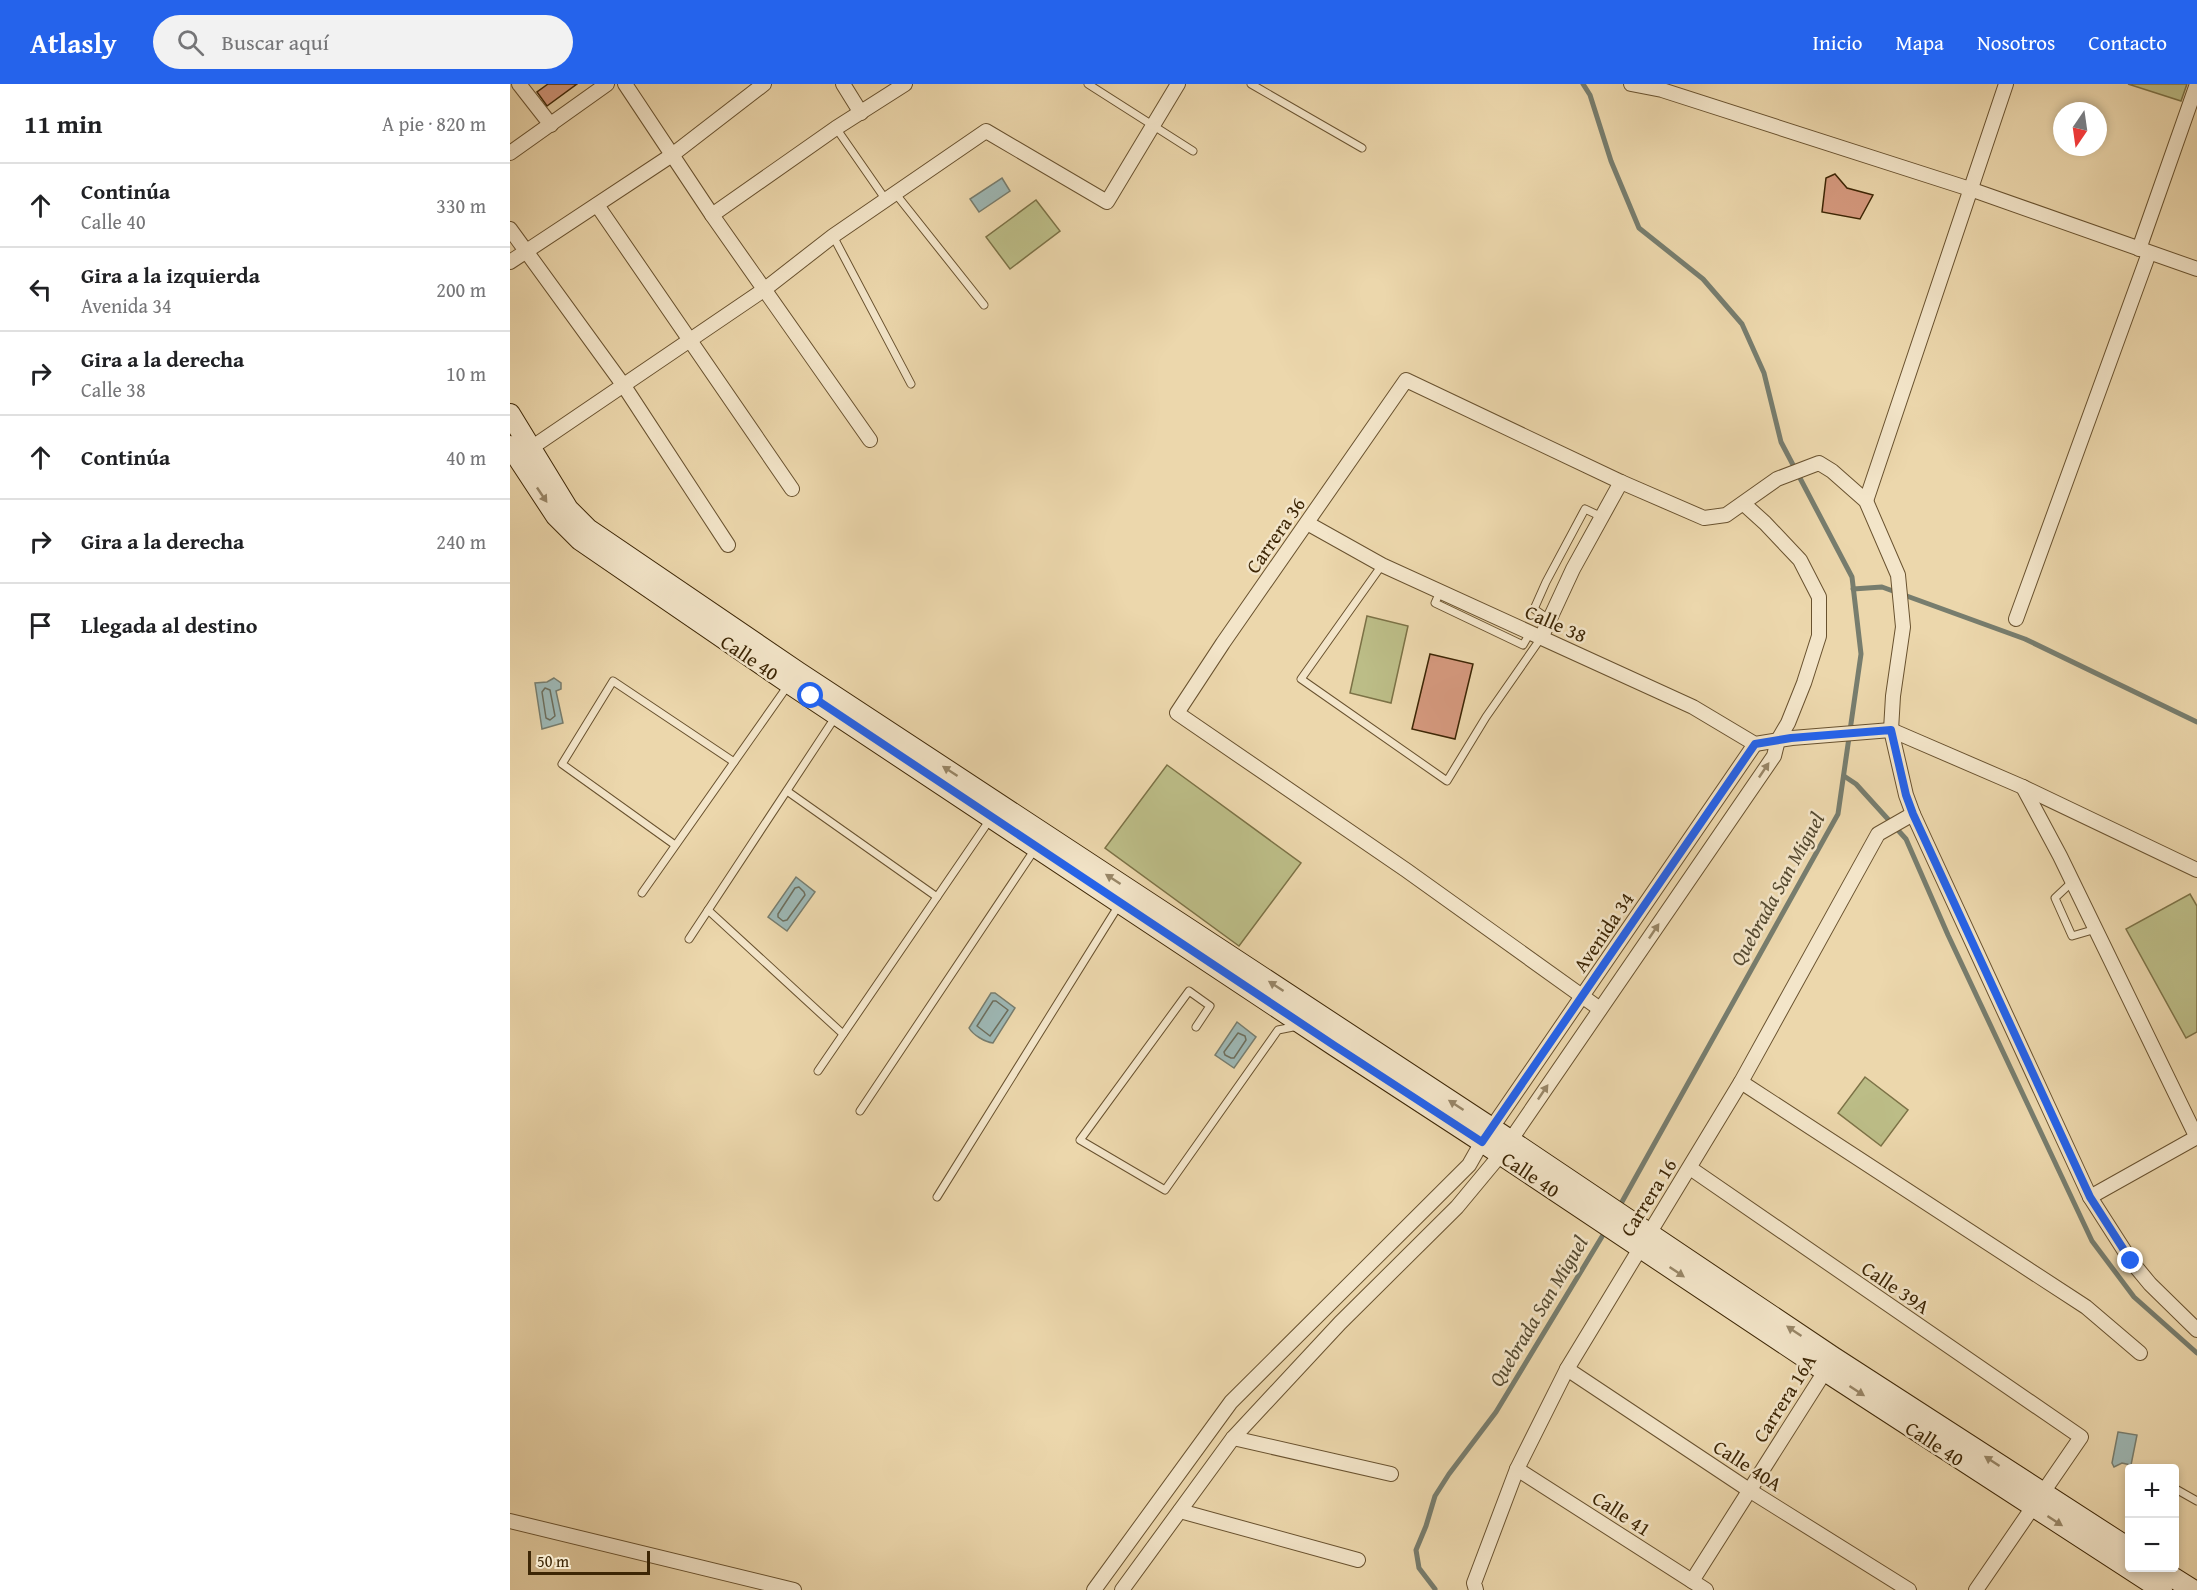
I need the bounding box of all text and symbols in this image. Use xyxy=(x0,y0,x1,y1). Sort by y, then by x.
search box xyxy=(153,15,573,69)
text: Atlasly xyxy=(30,22,117,63)
icon: search xyxy=(174,26,207,59)
text: Buscar aquí xyxy=(222,26,329,58)
text: Inicio xyxy=(1813,27,1863,58)
text: Mapa xyxy=(1896,27,1944,58)
text: Nosotros xyxy=(1977,27,2055,58)
text: Contacto xyxy=(2088,27,2167,58)
north arrow xyxy=(2053,102,2107,156)
text: 11 min xyxy=(24,104,102,143)
text: A pie · 820 m xyxy=(382,109,486,138)
text: Continúa xyxy=(81,175,170,207)
icon: ahead xyxy=(24,189,57,222)
text: 330 m xyxy=(436,191,486,220)
text: Calle 40 xyxy=(81,207,146,236)
text: Gira a la izquierda xyxy=(81,259,260,291)
icon: left xyxy=(24,273,57,306)
text: 200 m xyxy=(436,275,486,304)
text: Avenida 34 xyxy=(81,291,172,320)
text: Gira a la derecha xyxy=(81,343,244,375)
icon: right xyxy=(24,357,57,390)
text: 10 m xyxy=(446,359,486,388)
text: Calle 38 xyxy=(81,375,146,404)
icon: ahead xyxy=(24,441,57,474)
text: Continúa xyxy=(81,441,170,473)
text: 40 m xyxy=(446,443,486,472)
one-way arrow xyxy=(536,487,548,503)
street label: Carrera 36 xyxy=(1238,491,1312,579)
icon: right xyxy=(24,525,57,558)
text: Gira a la derecha xyxy=(81,525,244,557)
text: 240 m xyxy=(436,527,486,556)
street label: Calle 38 xyxy=(1521,597,1591,649)
icon: arrive xyxy=(24,609,57,642)
text: Llegada al destino xyxy=(81,609,257,641)
street label: Calle 40 xyxy=(715,627,785,687)
route start xyxy=(797,682,823,708)
one-way arrow xyxy=(1758,763,1770,779)
one-way arrow xyxy=(943,765,959,777)
water label: Quebrada San Miguel xyxy=(1722,807,1832,971)
one-way arrow xyxy=(1105,874,1121,885)
street label: Avenida 34 xyxy=(1566,886,1640,978)
one-way arrow xyxy=(1648,924,1660,940)
one-way arrow xyxy=(1268,980,1284,992)
one-way arrow xyxy=(1537,1084,1548,1100)
one-way arrow xyxy=(1448,1100,1464,1111)
street label: Calle 40 xyxy=(1496,1144,1566,1204)
street label: Carrera 16 xyxy=(1613,1152,1683,1242)
water label: Quebrada San Miguel xyxy=(1481,1230,1595,1392)
route end xyxy=(2117,1247,2143,1273)
street label: Calle 39A xyxy=(1856,1254,1936,1320)
one-way arrow xyxy=(1669,1266,1685,1277)
one-way arrow xyxy=(1786,1326,1802,1337)
street label: Carrera 16A xyxy=(1745,1348,1823,1448)
one-way arrow xyxy=(1849,1386,1865,1397)
street label: Calle 40 xyxy=(1900,1413,1970,1473)
street label: Calle 40A xyxy=(1708,1432,1788,1498)
one-way arrow xyxy=(1984,1455,2000,1466)
map controls xyxy=(2125,1464,2179,1572)
button: + xyxy=(2125,1464,2179,1518)
street label: Calle 41 xyxy=(1587,1483,1657,1543)
one-way arrow xyxy=(2047,1515,2063,1527)
button: − xyxy=(2125,1518,2179,1572)
scale bar xyxy=(528,1548,650,1576)
text: 50 m xyxy=(537,1549,569,1573)

